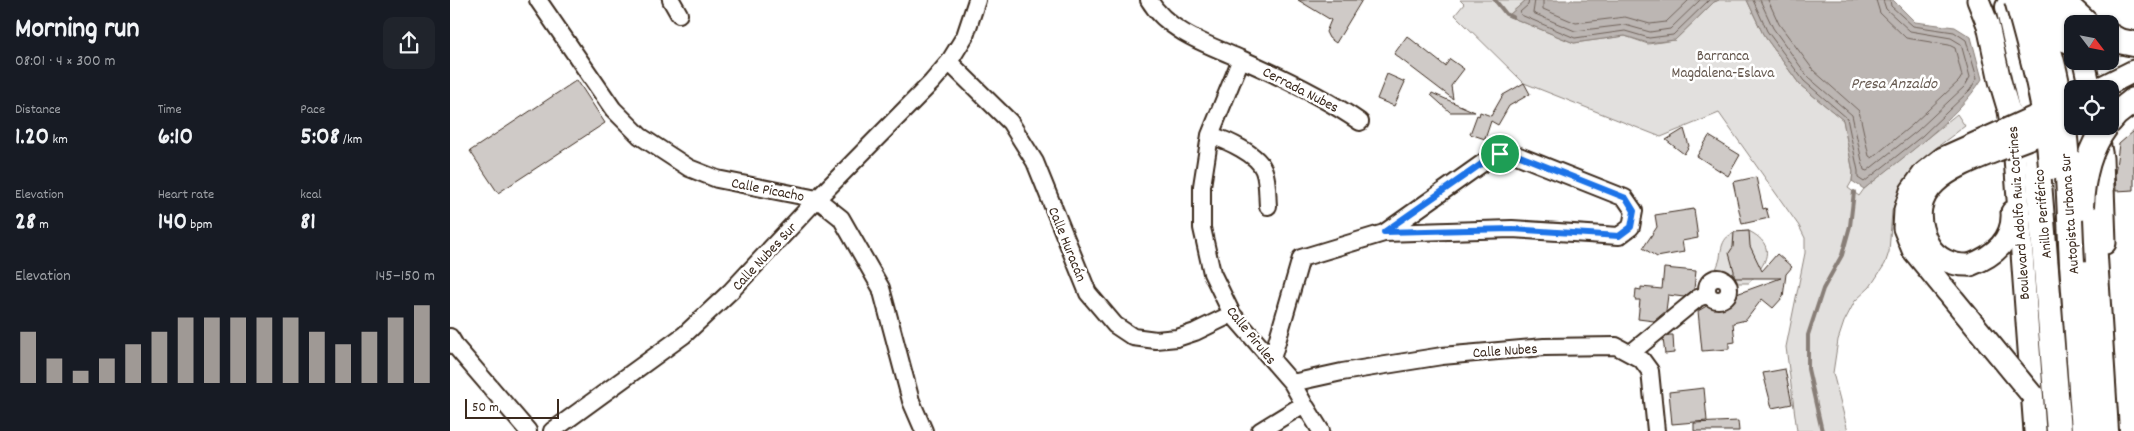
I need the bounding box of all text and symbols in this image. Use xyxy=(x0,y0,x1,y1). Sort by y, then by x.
text: Morning run xyxy=(15,11,139,51)
north arrow xyxy=(2064,15,2119,70)
map controls xyxy=(2064,15,2119,135)
button: share xyxy=(383,17,435,69)
park label: Barranca Magdalena-Eslava xyxy=(1672,46,1775,85)
text: 08:01 · 4 × 300 m xyxy=(15,50,115,73)
street label: Cerrada Nubes xyxy=(1258,62,1342,119)
water label: Presa Anzaldo xyxy=(1851,73,1938,96)
button: locate xyxy=(2064,80,2119,135)
text: Distance xyxy=(15,100,61,120)
text: Time xyxy=(158,100,182,120)
text: Pace xyxy=(300,100,325,120)
text: 1.20 xyxy=(15,120,49,156)
text: 6:10 xyxy=(158,120,193,156)
text: 5:08 xyxy=(300,120,340,156)
street label: Boulevard Adolfo Ruiz Cortines xyxy=(2003,125,2037,300)
text: km xyxy=(49,130,68,150)
text: /km xyxy=(340,130,362,150)
pin xyxy=(1479,133,1521,175)
icon: arrive xyxy=(1486,140,1514,168)
street label: Autopista Urbana Sur xyxy=(2056,152,2086,275)
street label: Anillo Periférico xyxy=(2029,168,2059,259)
street label: Calle Picacho xyxy=(729,173,806,209)
text: Elevation xyxy=(15,185,64,205)
text: Heart rate xyxy=(158,185,214,205)
text: kcal xyxy=(300,185,322,205)
street label: Calle Huracán xyxy=(1041,204,1091,285)
text: 28 xyxy=(15,205,36,241)
text: 140 xyxy=(158,205,187,241)
text: 81 xyxy=(300,205,316,241)
text: m xyxy=(36,215,49,235)
text: bpm xyxy=(187,215,212,235)
street label: Calle Nubes Sur xyxy=(728,218,803,297)
text: Elevation xyxy=(15,265,71,288)
text: 145–150 m xyxy=(375,265,435,288)
street label: Calle Pirules xyxy=(1220,302,1281,370)
street label: Calle Nubes xyxy=(1472,339,1538,365)
scale bar xyxy=(465,396,559,419)
text: 50 m xyxy=(472,398,499,418)

